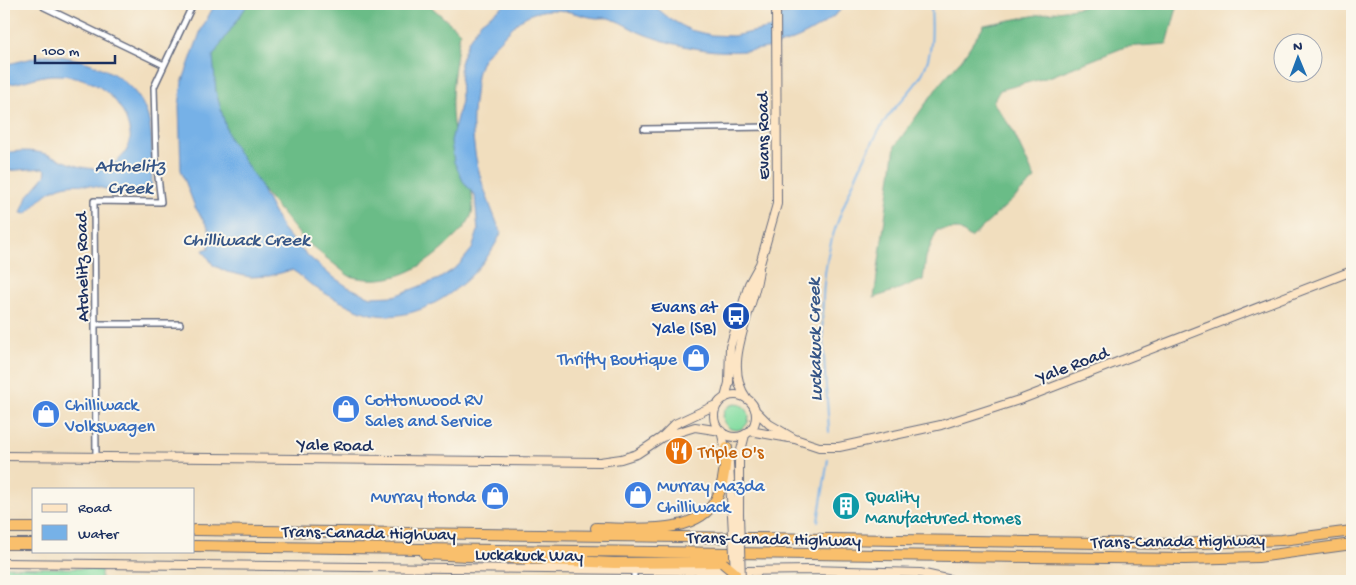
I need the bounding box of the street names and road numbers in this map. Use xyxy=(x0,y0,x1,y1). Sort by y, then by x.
street label: Evans Road xyxy=(753,90,776,180)
street label: Atchelitz Road xyxy=(72,210,95,322)
street label: Yale Road xyxy=(1032,343,1113,390)
street label: Yale Road xyxy=(295,435,374,458)
street label: Trans-Canada Highway xyxy=(281,522,456,547)
street label: Trans-Canada Highway xyxy=(686,528,861,553)
street label: Trans-Canada Highway xyxy=(1090,530,1265,555)
street label: Luckakuck Way xyxy=(475,545,583,568)

